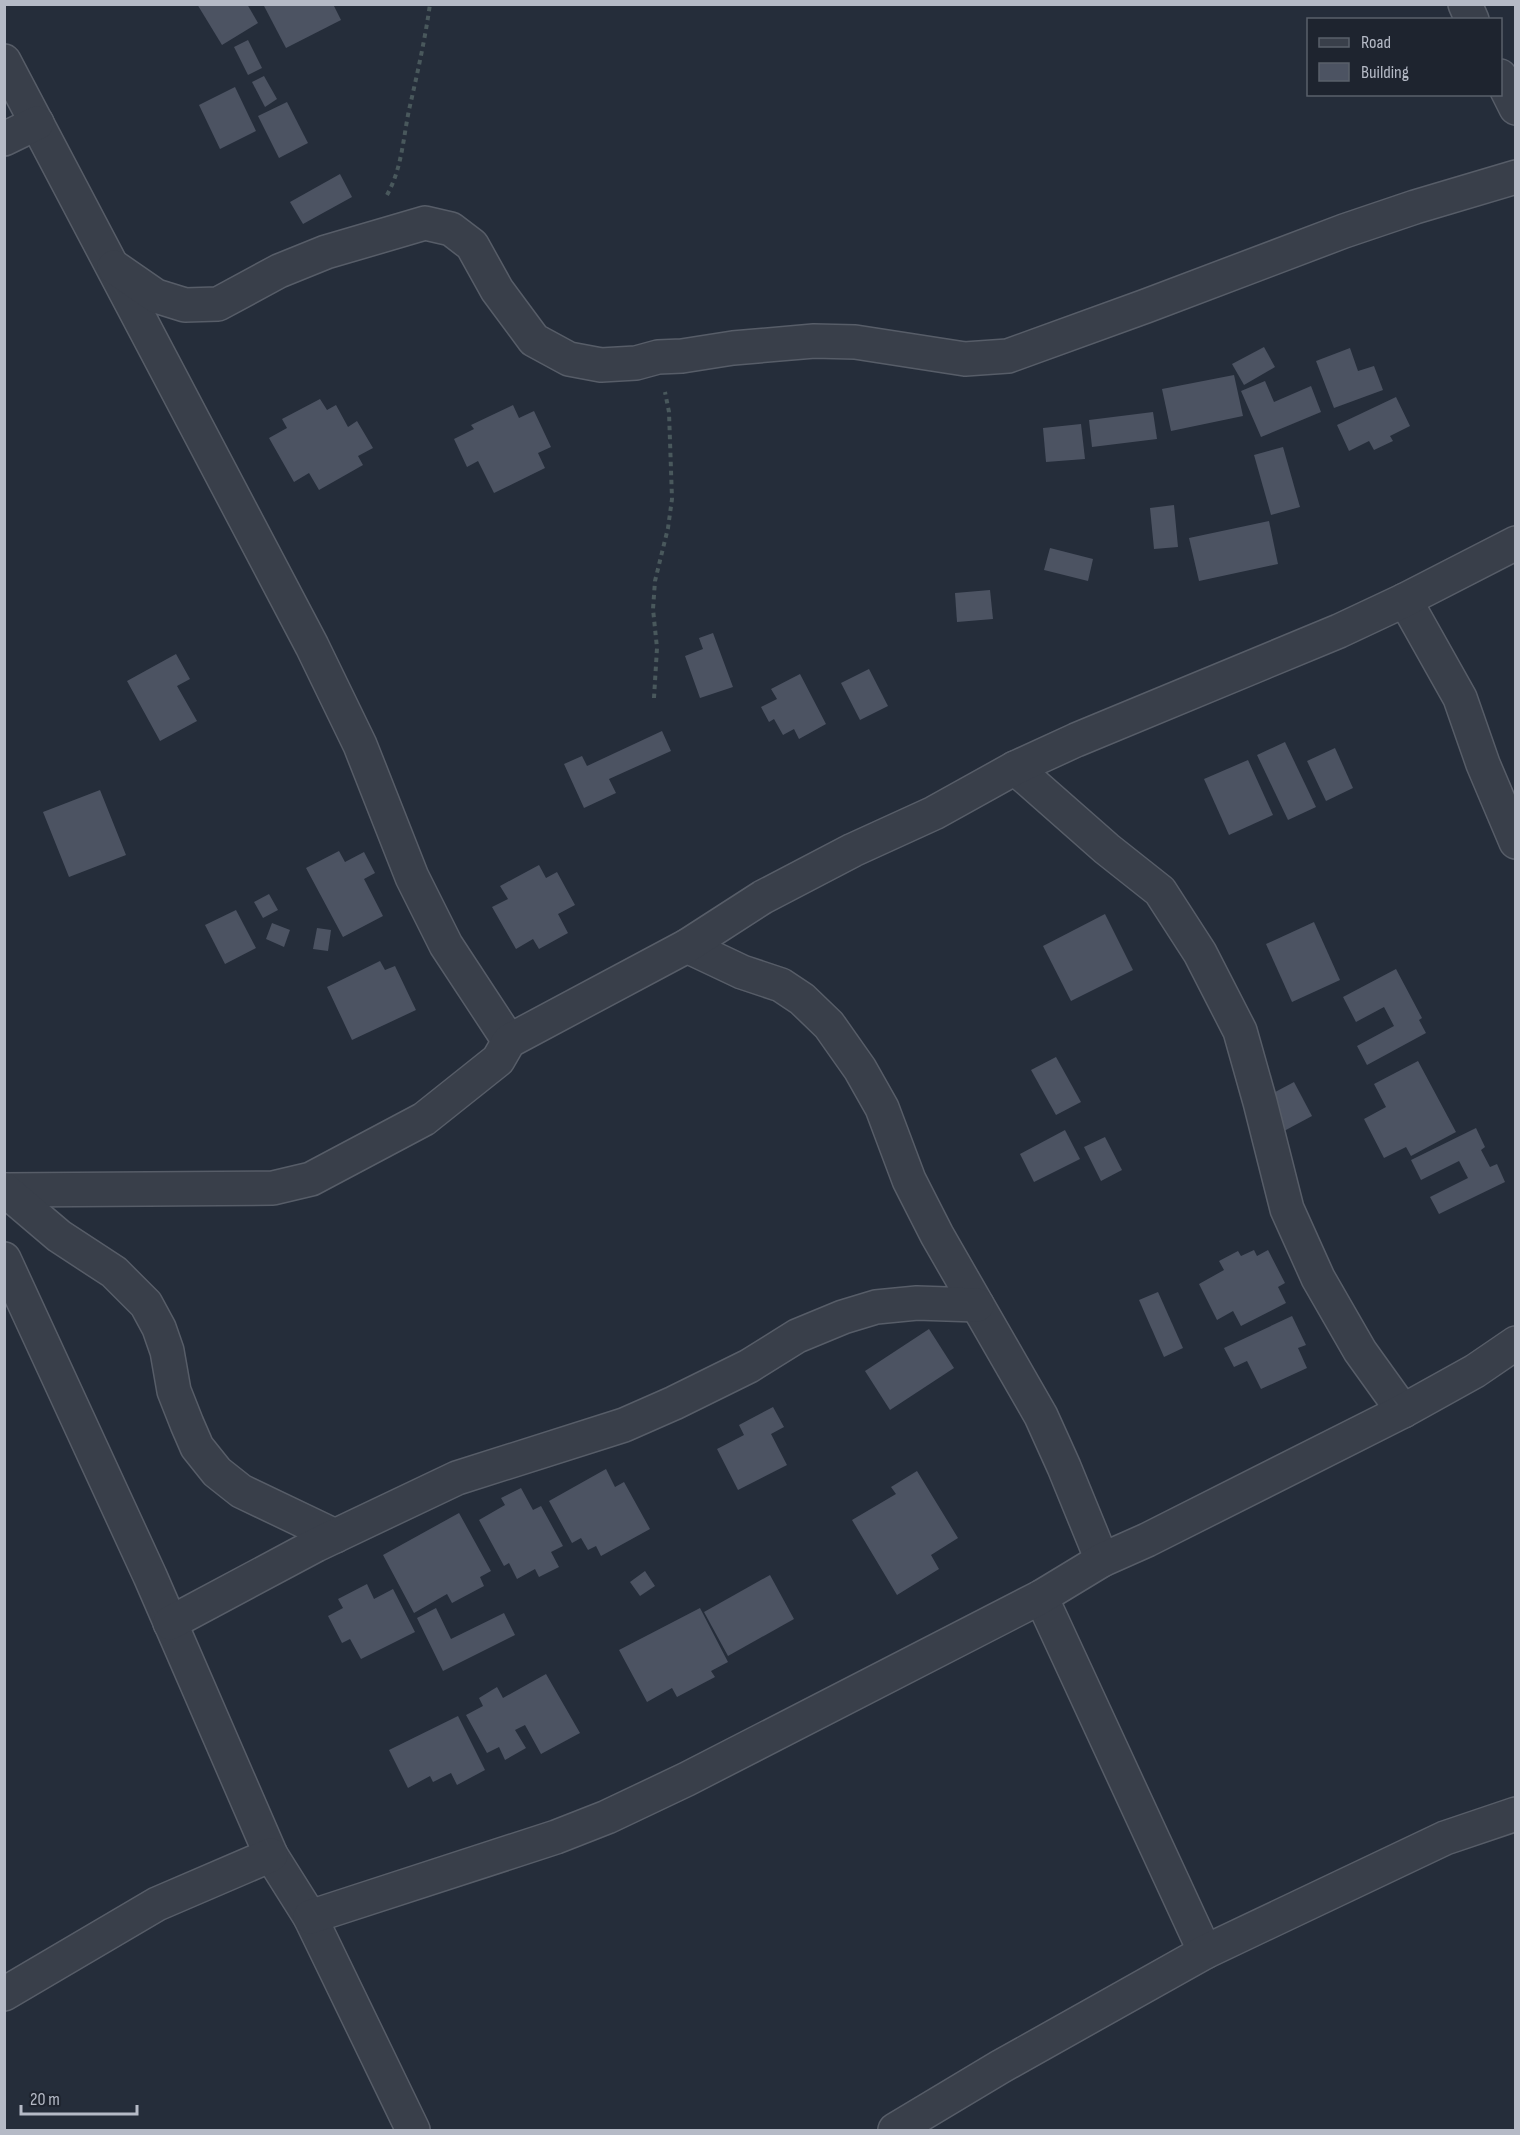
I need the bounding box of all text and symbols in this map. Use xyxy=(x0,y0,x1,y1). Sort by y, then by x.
legend xyxy=(1307,18,1502,96)
text: Road xyxy=(1361,32,1391,53)
text: Building xyxy=(1361,62,1409,83)
scale bar xyxy=(21,2078,136,2116)
text: 20 m xyxy=(30,2089,60,2110)

